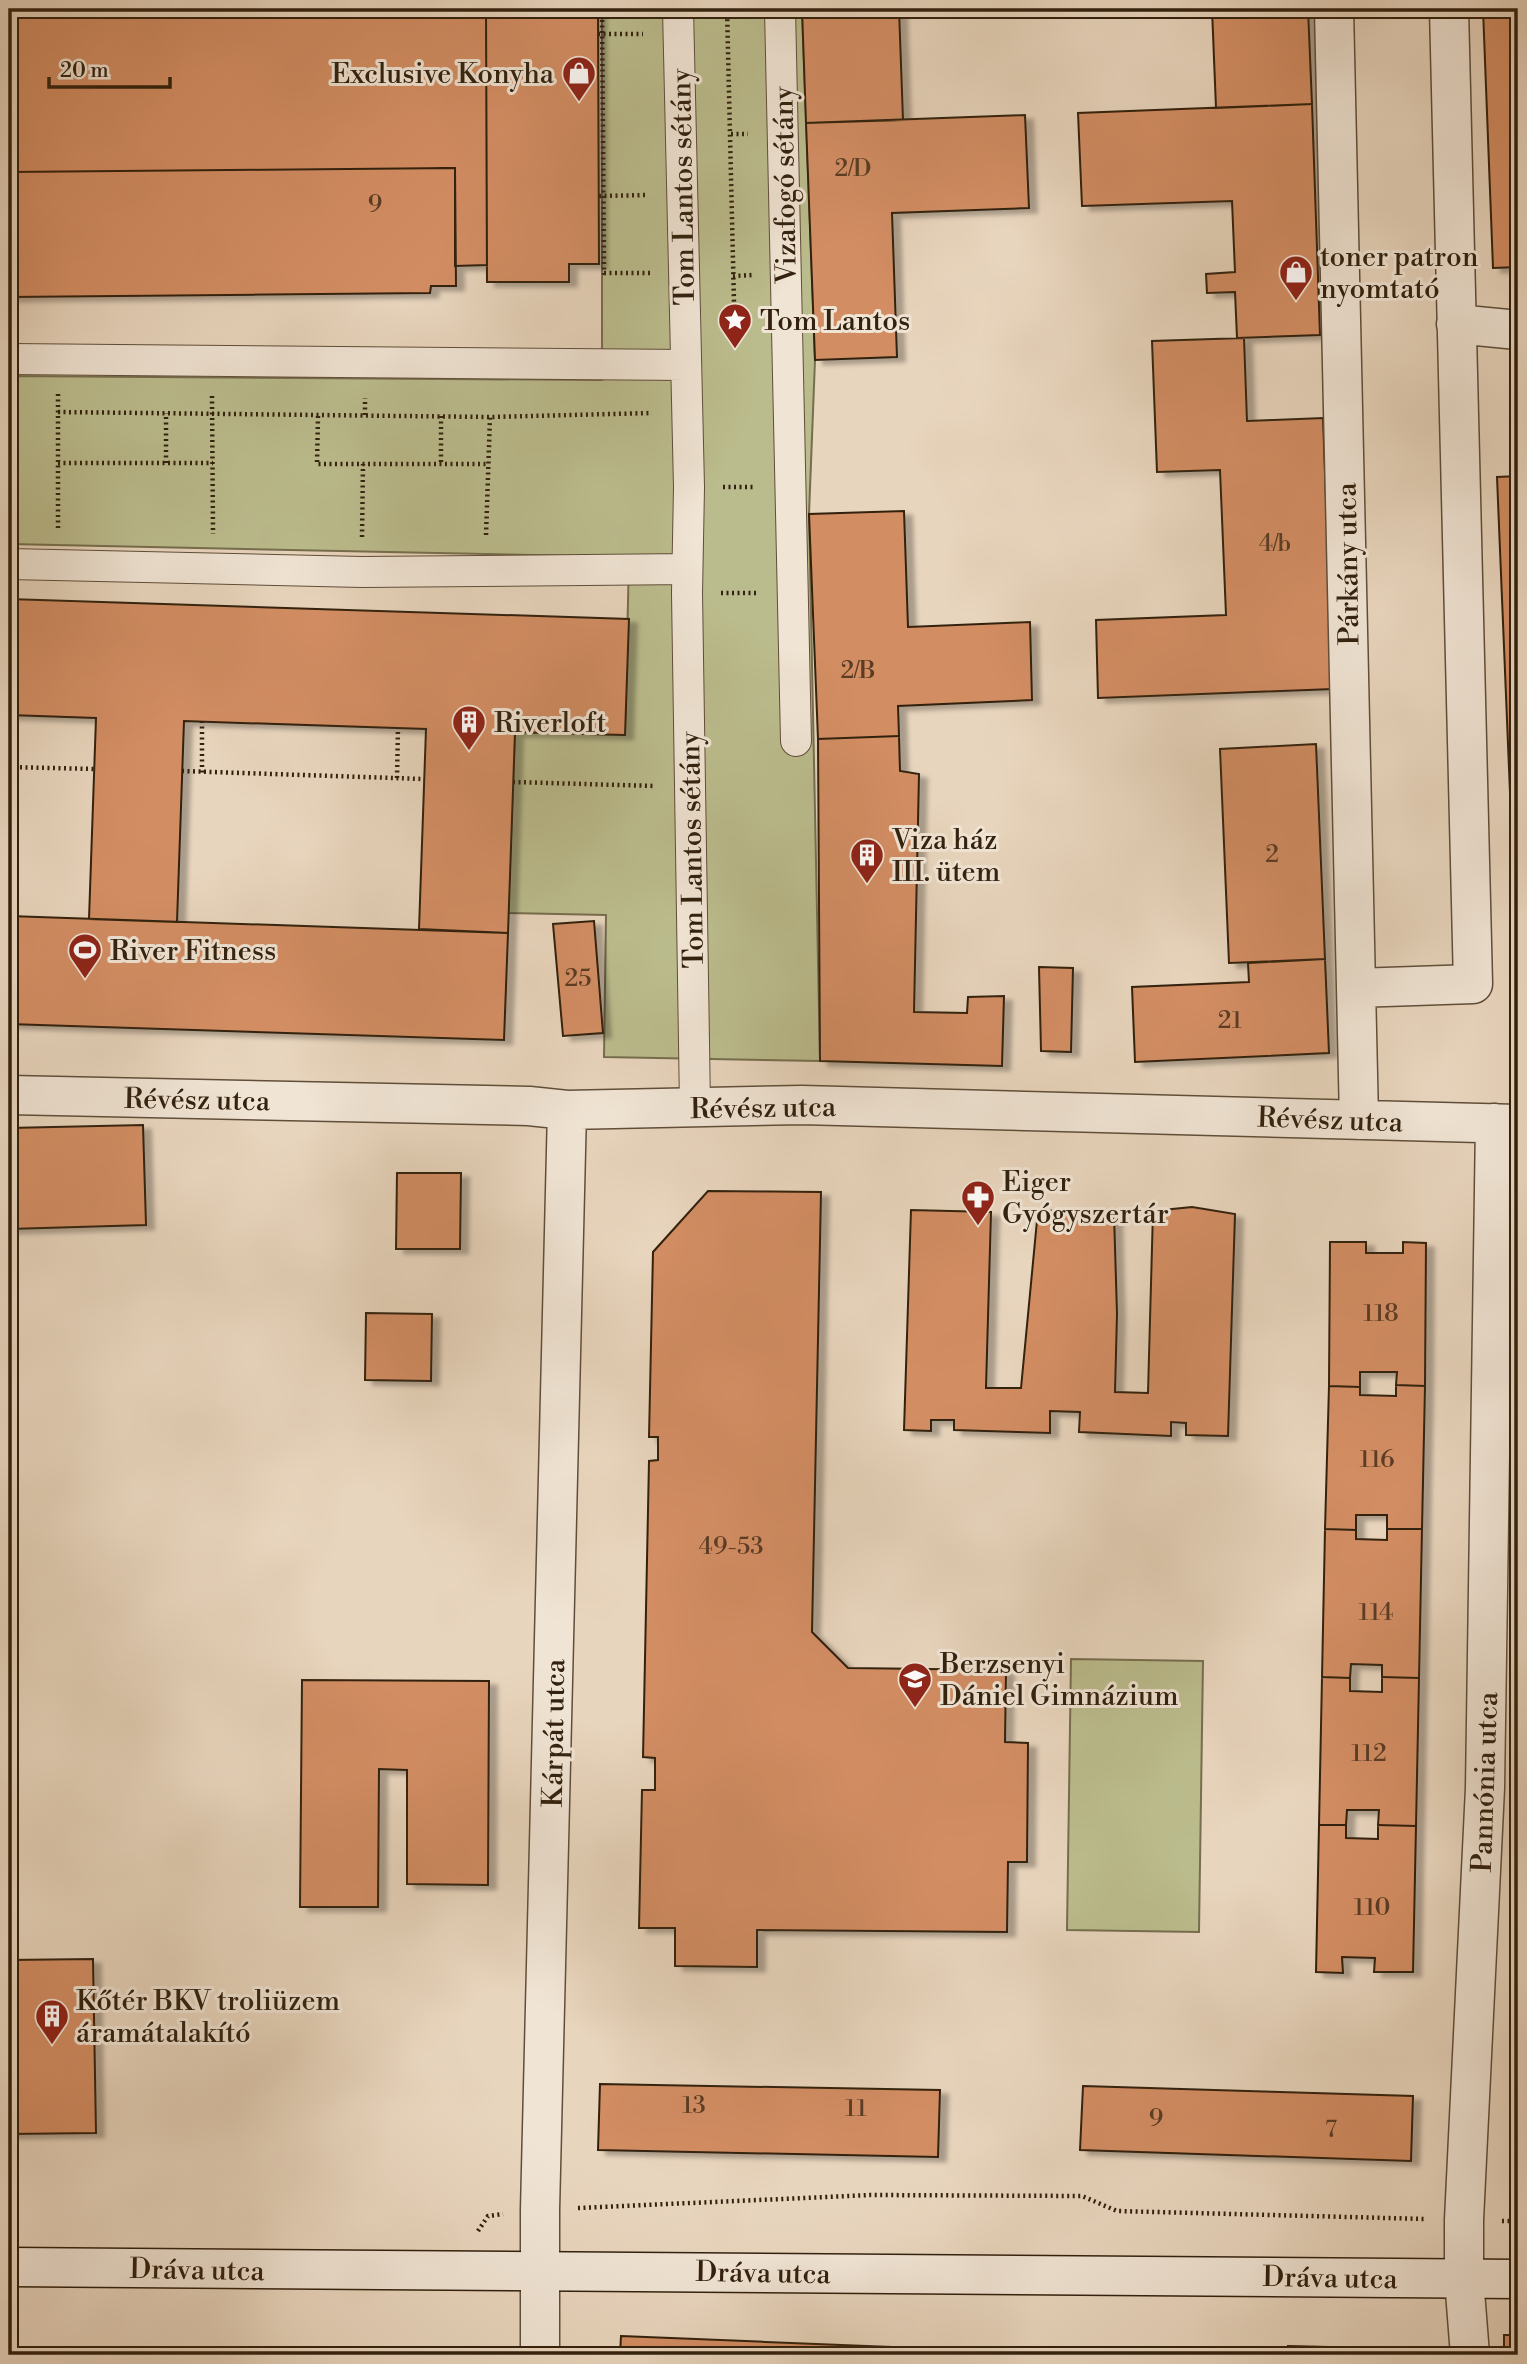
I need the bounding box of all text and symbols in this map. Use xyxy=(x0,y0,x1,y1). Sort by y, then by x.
scale bar xyxy=(49,46,170,90)
shop icon: Exclusive Konyha xyxy=(560,54,598,103)
place label: Exclusive Konyha xyxy=(331,57,555,92)
text: 20 m xyxy=(60,58,109,84)
street label: Tom Lantos sétány xyxy=(664,68,703,306)
street label: Vizafogó sétány xyxy=(766,85,805,285)
house number: 2/D xyxy=(835,154,871,184)
house number: 9 xyxy=(368,190,382,220)
place label: toner patron nyomtató xyxy=(1320,240,1479,307)
shop icon: toner patron nyomtató xyxy=(1277,253,1315,302)
place icon: Tom Lantos xyxy=(716,301,754,350)
place label: Tom Lantos xyxy=(760,304,910,339)
street label: Párkány utca xyxy=(1330,481,1367,646)
house number: 4/b xyxy=(1259,529,1291,559)
house number: 2/B xyxy=(840,656,876,686)
building icon: Riverloft xyxy=(450,703,488,752)
place label: Riverloft xyxy=(494,706,607,741)
street label: Tom Lantos sétány xyxy=(673,731,712,969)
place label: Viza ház III. ütem xyxy=(891,823,1000,890)
building icon: Viza ház III. ütem xyxy=(848,836,886,885)
house number: 2 xyxy=(1265,840,1279,870)
sports icon: River Fitness xyxy=(66,931,104,980)
place label: River Fitness xyxy=(110,934,276,969)
house number: 25 xyxy=(565,964,591,994)
house number: 21 xyxy=(1218,1006,1243,1036)
street label: Révész utca xyxy=(124,1082,271,1119)
street label: Révész utca xyxy=(690,1090,837,1127)
street label: Révész utca xyxy=(1256,1100,1404,1141)
place label: Eiger Gyógyszertár xyxy=(1002,1165,1169,1232)
pharmacy icon: Eiger Gyógyszertár xyxy=(959,1178,997,1227)
house number: 118 xyxy=(1363,1299,1399,1329)
house number: 116 xyxy=(1359,1445,1395,1475)
house number: 49-53 xyxy=(699,1532,763,1562)
house number: 114 xyxy=(1359,1598,1393,1628)
place label: Berzsenyi Dániel Gimnázium xyxy=(939,1647,1178,1714)
street label: Kárpát utca xyxy=(536,1658,573,1808)
school or university icon: Berzsenyi Dániel Gimnázium xyxy=(896,1660,934,1709)
street label: Pannónia utca xyxy=(1465,1690,1506,1873)
house number: 112 xyxy=(1351,1739,1387,1769)
house number: 110 xyxy=(1354,1893,1390,1923)
place label: Kőtér BKV troliüzem áramátalakító xyxy=(76,1984,340,2051)
building icon: Kőtér BKV troliüzem áramátalakító xyxy=(33,1997,71,2046)
house number: 13 xyxy=(682,2091,706,2121)
house number: 11 xyxy=(845,2094,867,2124)
house number: 9 xyxy=(1149,2104,1163,2134)
house number: 7 xyxy=(1325,2115,1337,2145)
street label: Dráva utca xyxy=(129,2252,266,2289)
street label: Dráva utca xyxy=(695,2255,832,2292)
street label: Dráva utca xyxy=(1262,2260,1399,2297)

